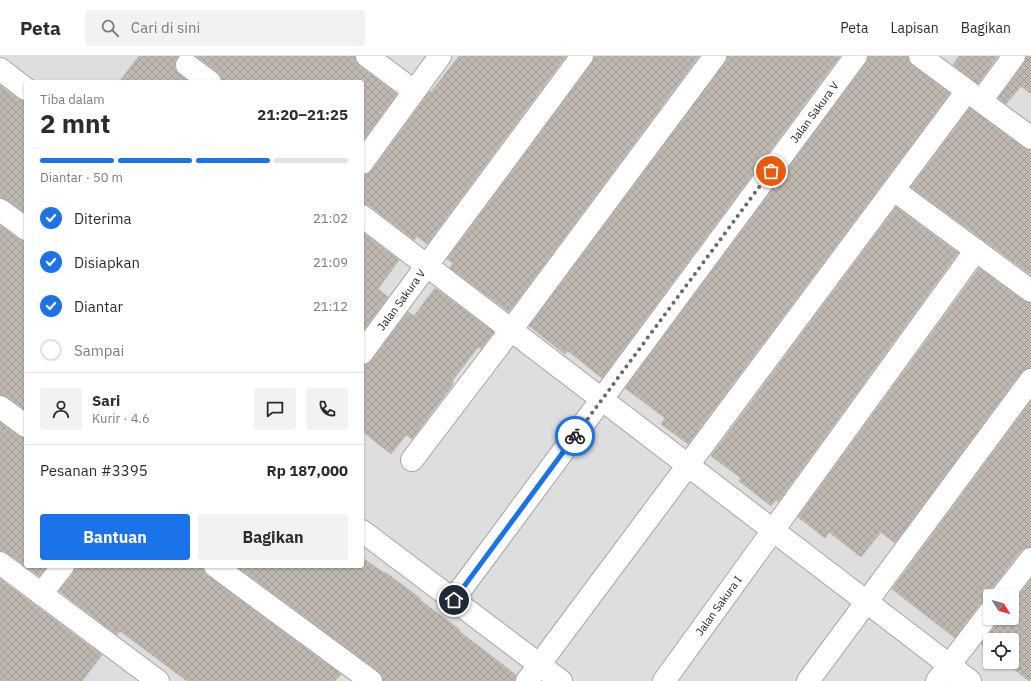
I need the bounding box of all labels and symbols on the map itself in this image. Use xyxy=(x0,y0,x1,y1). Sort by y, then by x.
street label: Jalan Sakura V xyxy=(787,79,842,146)
pin xyxy=(754,154,788,188)
street label: Jalan Sakura V xyxy=(374,266,429,333)
courier xyxy=(555,416,595,456)
street label: Jalan Sakura I xyxy=(692,573,745,638)
pin xyxy=(437,583,471,617)
north arrow xyxy=(983,589,1019,625)

